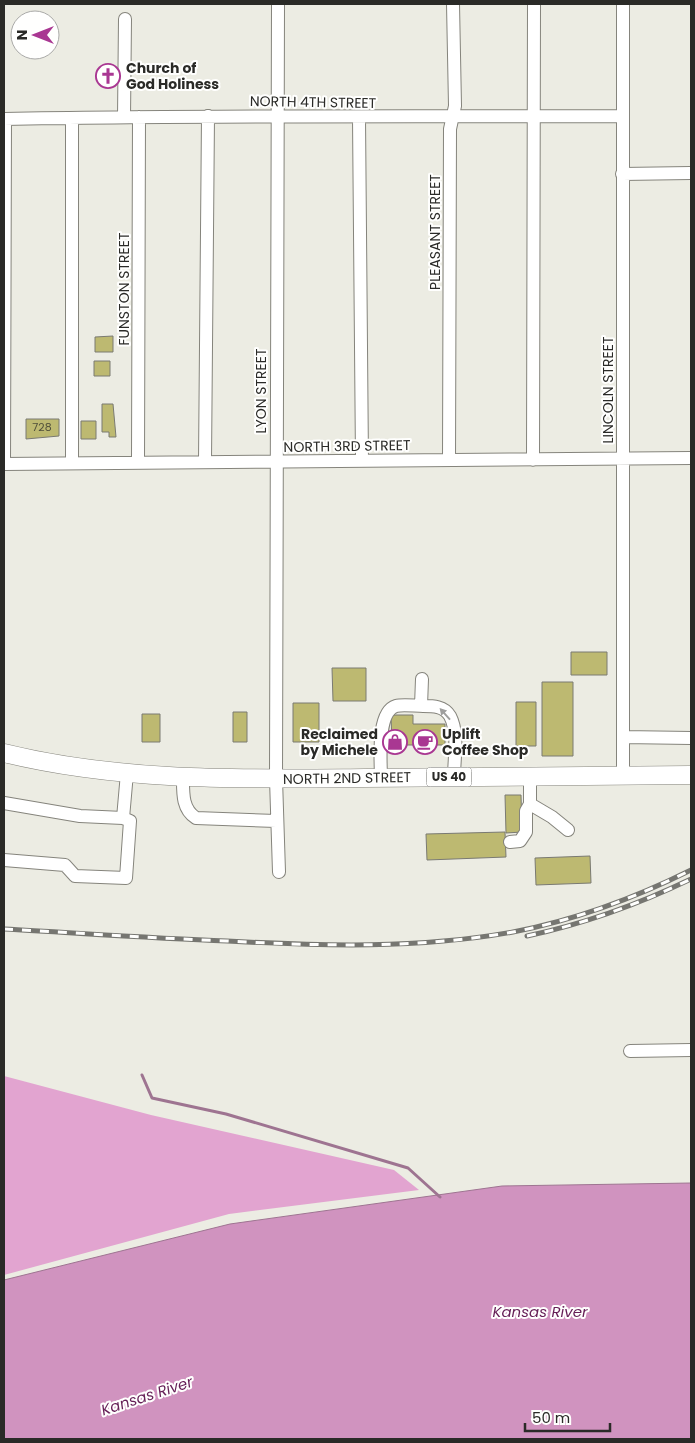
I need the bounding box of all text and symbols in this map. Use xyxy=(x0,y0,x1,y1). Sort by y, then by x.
north arrow xyxy=(10,10,60,60)
text: N xyxy=(12,30,32,40)
place label: Church of God Holiness xyxy=(126,58,219,94)
church icon: Church of God Holiness xyxy=(95,63,121,89)
street label: NORTH 4TH STREET xyxy=(250,91,377,113)
street label: PLEASANT STREET xyxy=(425,174,445,290)
street label: FUNSTON STREET xyxy=(114,232,134,345)
street label: LINCOLN STREET xyxy=(598,336,618,444)
street label: LYON STREET xyxy=(251,348,271,434)
house number: 728 xyxy=(32,419,52,435)
street label: NORTH 3RD STREET xyxy=(283,435,411,457)
one-way arrow xyxy=(439,708,451,720)
place label: Reclaimed by Michele xyxy=(300,724,378,760)
place label: Uplift Coffee Shop xyxy=(442,724,529,760)
shop icon: Reclaimed by Michele xyxy=(382,729,408,755)
cafe icon: Uplift Coffee Shop xyxy=(412,729,438,755)
street label: NORTH 2ND STREET xyxy=(283,767,412,789)
road number: US 40 xyxy=(426,768,472,786)
water label: Kansas River xyxy=(492,1301,588,1322)
water label: Kansas River xyxy=(98,1371,196,1420)
scale bar xyxy=(525,1400,610,1432)
text: 50 m xyxy=(532,1407,570,1428)

